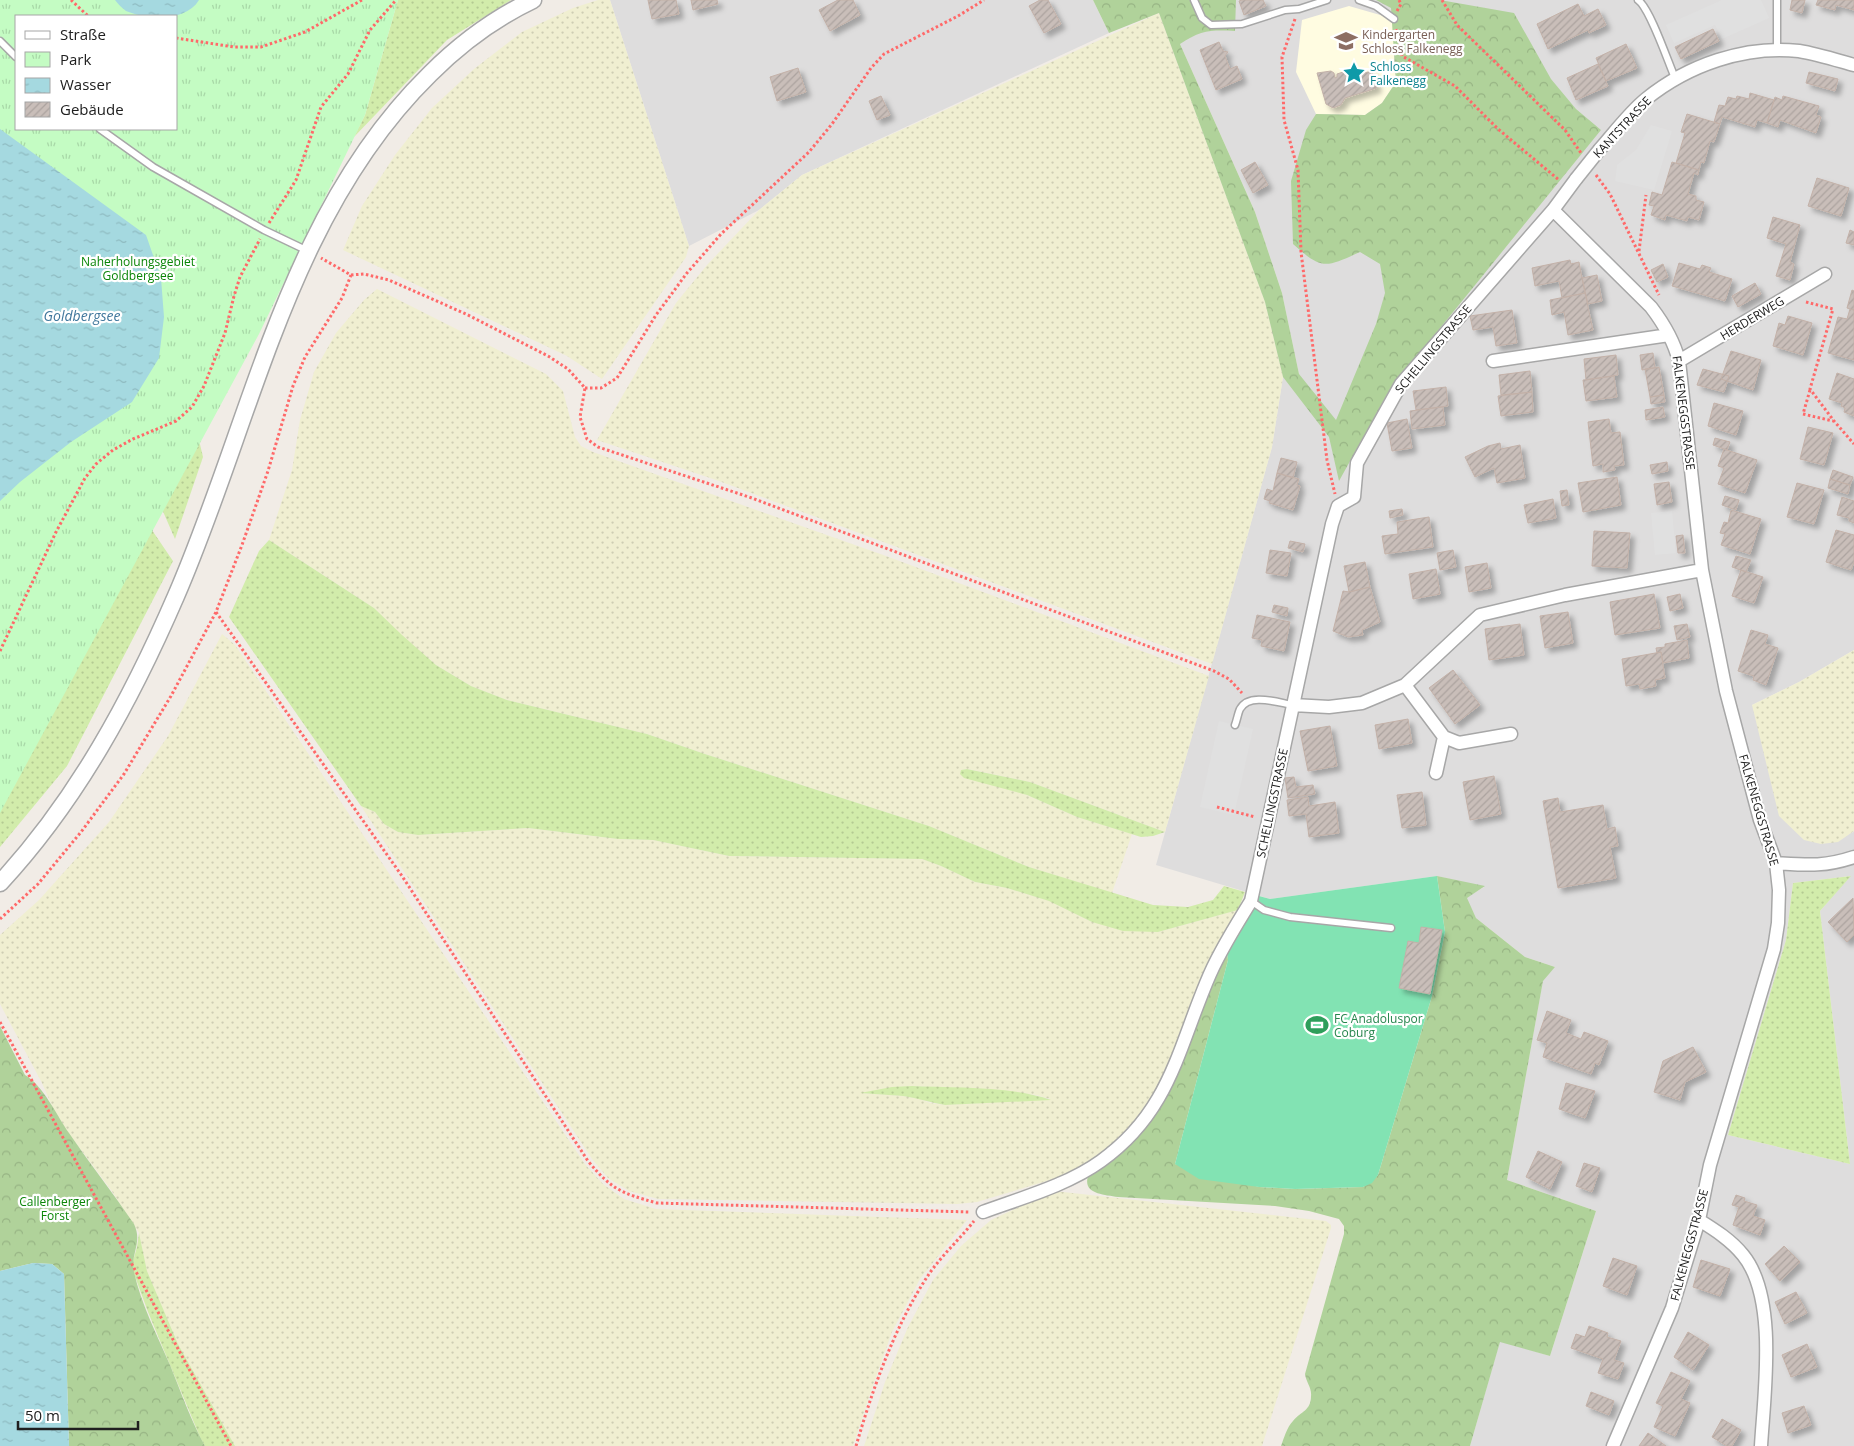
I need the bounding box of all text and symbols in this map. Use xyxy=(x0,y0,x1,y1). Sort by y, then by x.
legend xyxy=(15,15,178,130)
text: Straße xyxy=(60,24,106,44)
place label: Kindergarten Schloss Falkenegg xyxy=(1362,26,1463,57)
school or university icon: Kindergarten Schloss Falkenegg xyxy=(1333,28,1359,54)
text: Park xyxy=(60,49,91,69)
place label: Schloss Falkenegg xyxy=(1370,58,1427,89)
place icon: Schloss Falkenegg xyxy=(1341,60,1367,86)
text: Wasser xyxy=(60,74,111,94)
street label: KANTSTRASSE xyxy=(1589,92,1655,162)
text: Gebäude xyxy=(60,99,124,119)
park label: Naherholungsgebiet Goldbergsee xyxy=(81,253,195,284)
street label: HERDERWEG xyxy=(1717,292,1787,344)
street label: SCHELLINGSTRASSE xyxy=(1391,301,1475,397)
water label: Goldbergsee xyxy=(44,306,120,325)
street label: FALKENEGGSTRASSE xyxy=(1669,355,1699,471)
street label: SCHELLINGSTRASSE xyxy=(1252,747,1292,859)
street label: FALKENEGGSTRASSE xyxy=(1735,752,1783,868)
place label: FC Anadoluspor Coburg xyxy=(1334,1010,1423,1041)
sports icon: FC Anadoluspor Coburg xyxy=(1304,1012,1330,1038)
street label: FALKENEGGSTRASSE xyxy=(1666,1187,1712,1303)
park label: Callenberger Forst xyxy=(19,1193,91,1224)
scale bar xyxy=(18,1398,138,1430)
text: 50 m xyxy=(25,1405,60,1425)

